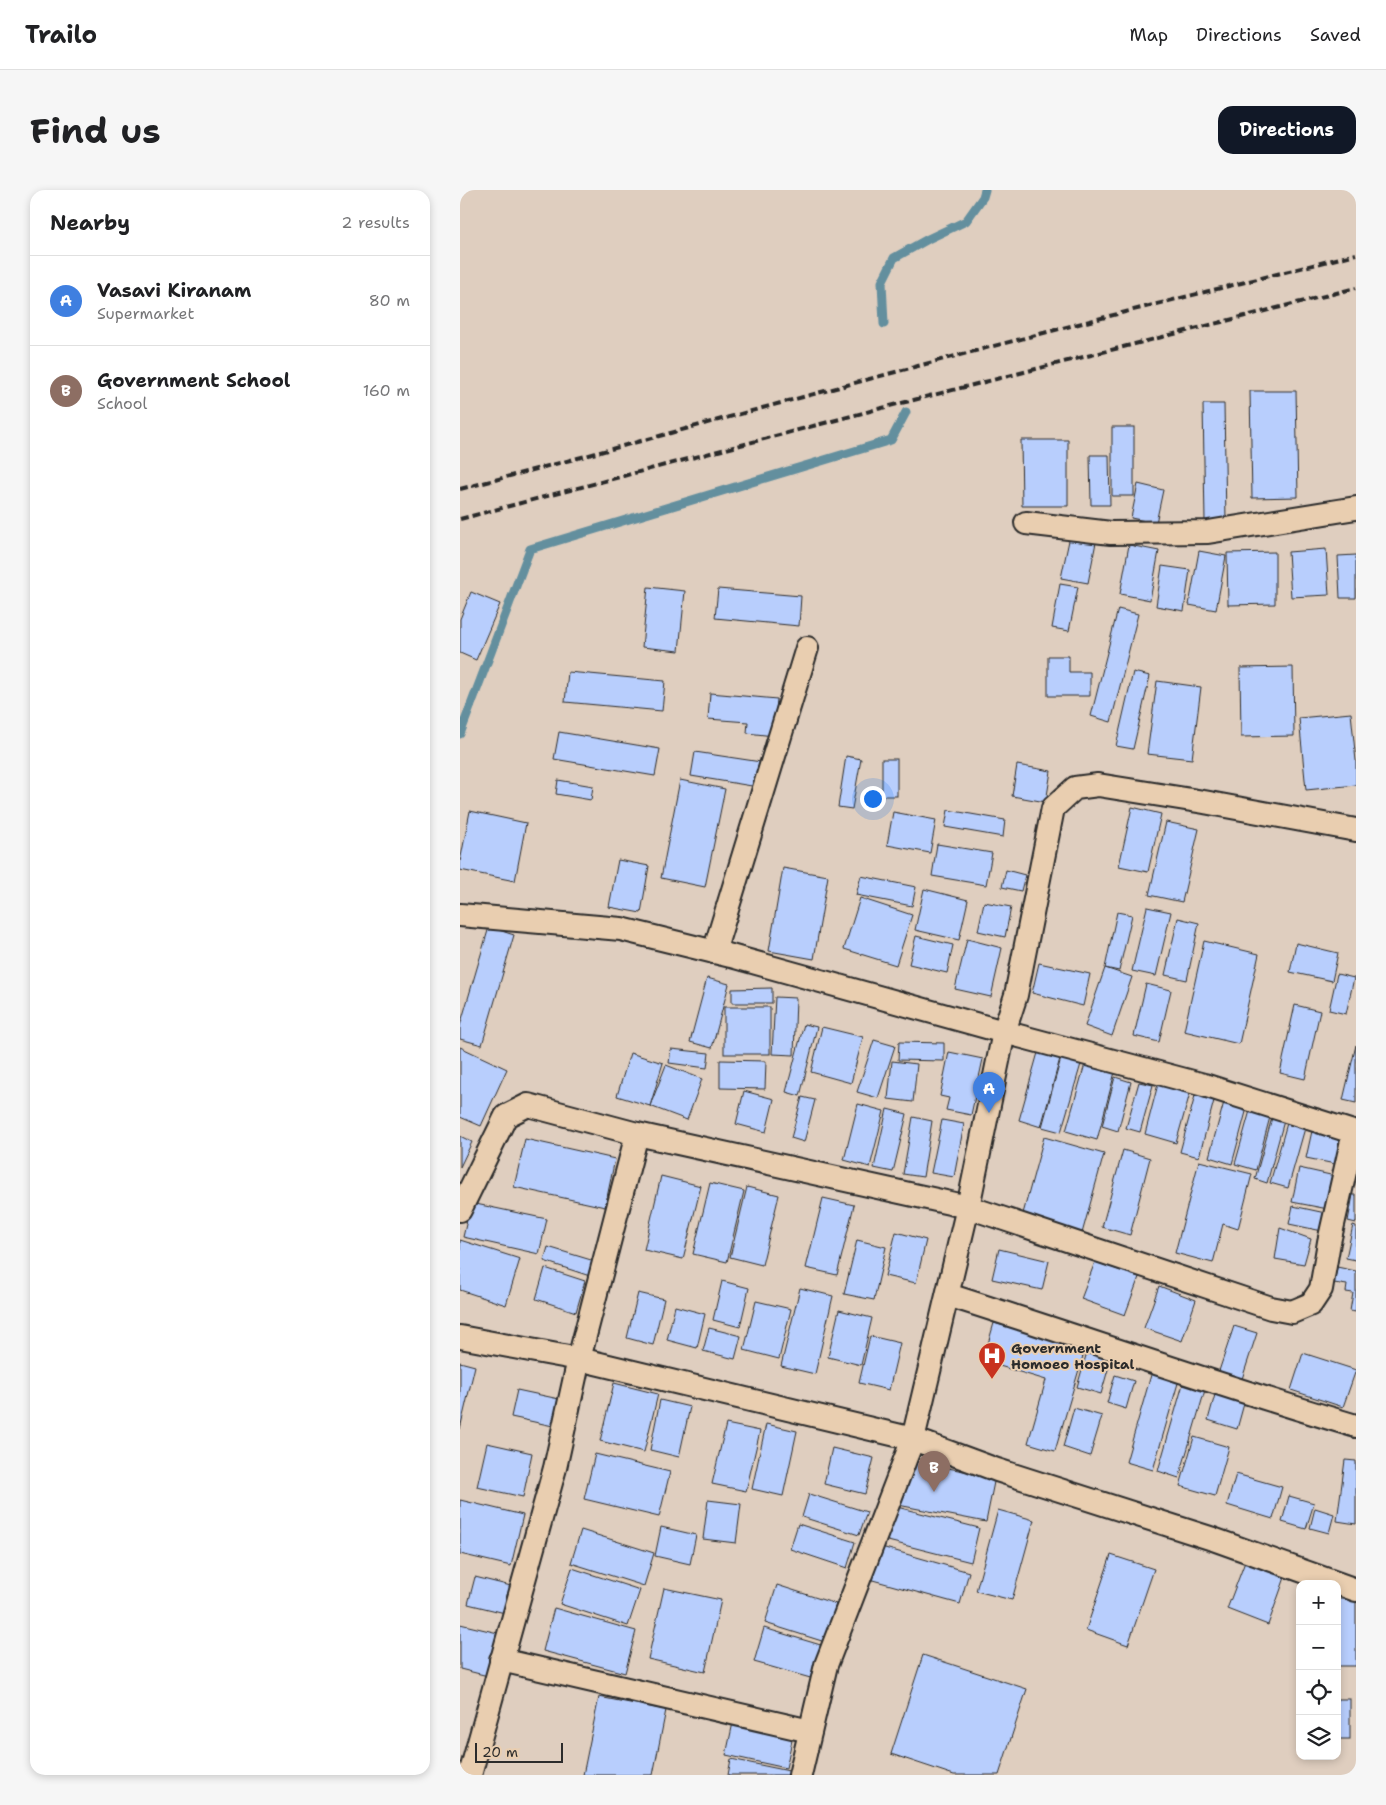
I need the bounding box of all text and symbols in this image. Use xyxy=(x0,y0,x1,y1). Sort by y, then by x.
text: Trailo xyxy=(25,19,97,51)
text: Map xyxy=(1130,23,1168,47)
text: Directions xyxy=(1196,23,1282,47)
text: Saved xyxy=(1310,23,1361,47)
button: Directions xyxy=(1218,106,1356,154)
text: Find us xyxy=(30,107,161,154)
text: Nearby xyxy=(50,209,130,237)
text: 2 results xyxy=(341,212,410,233)
text: Vasavi Kiranam xyxy=(97,278,251,303)
text: A xyxy=(60,290,72,311)
text: 80 m xyxy=(369,290,410,311)
text: Supermarket xyxy=(97,303,194,324)
text: Government School xyxy=(97,368,290,393)
text: B xyxy=(61,380,71,401)
text: 160 m xyxy=(363,380,410,401)
text: School xyxy=(97,393,147,414)
your location xyxy=(860,786,886,812)
pin: A xyxy=(973,1072,1005,1113)
place label: Government Homoeo Hospital xyxy=(1011,1339,1135,1373)
hospital icon: Government Homoeo Hospital xyxy=(977,1341,1007,1380)
pin: B xyxy=(918,1451,950,1492)
map controls xyxy=(1296,1580,1341,1760)
button: + xyxy=(1296,1580,1341,1625)
button: − xyxy=(1296,1625,1341,1670)
button: locate xyxy=(1296,1670,1341,1715)
button: layers xyxy=(1296,1715,1341,1760)
scale bar xyxy=(475,1740,562,1763)
text: 20 m xyxy=(482,1743,518,1761)

